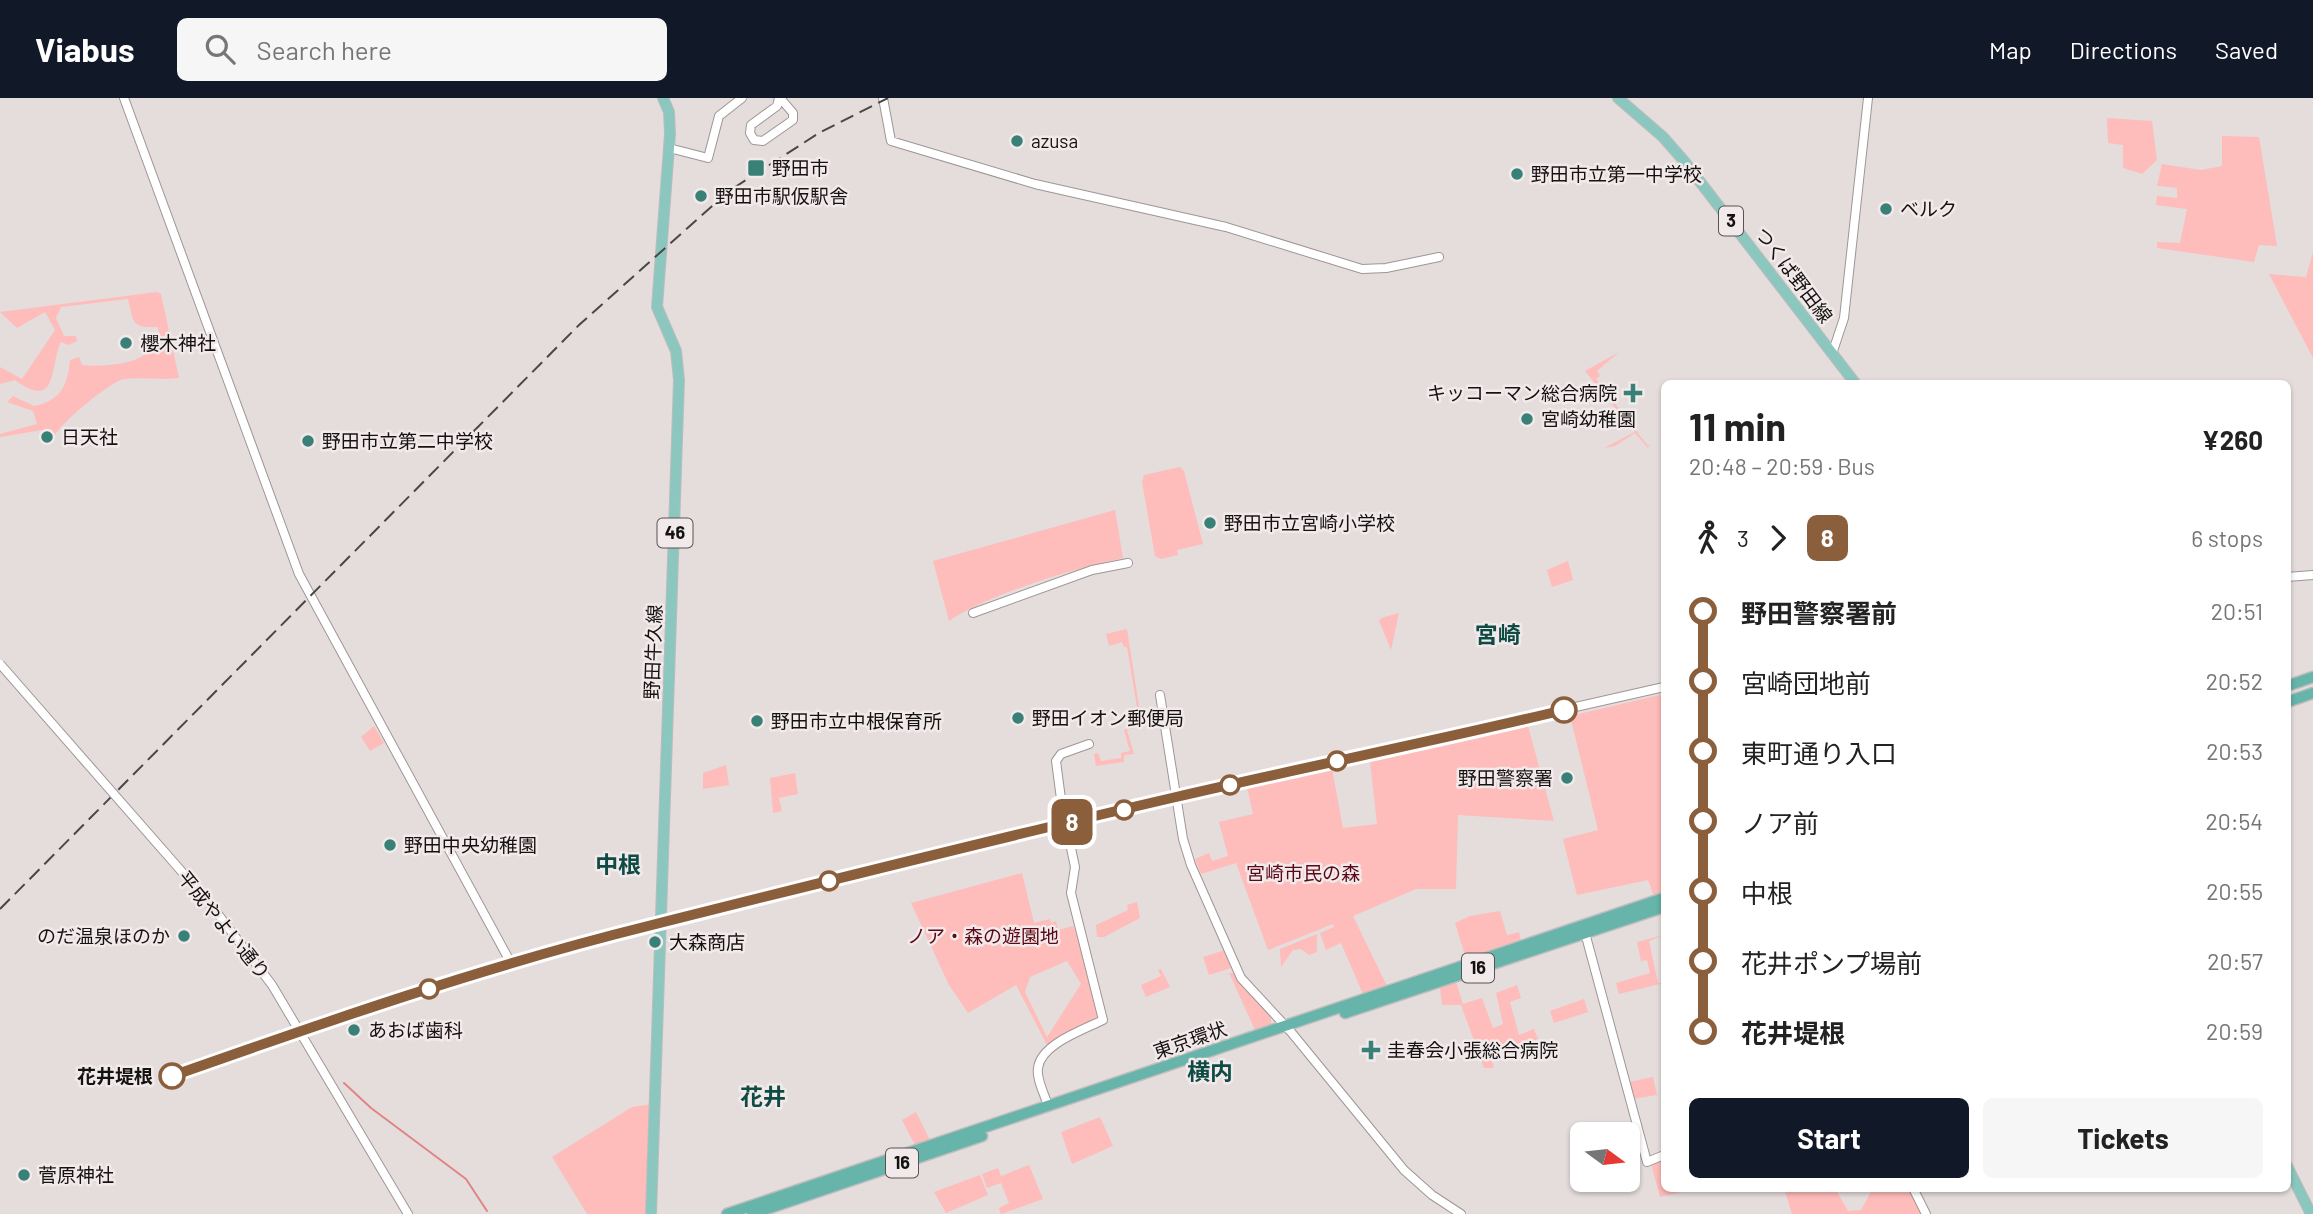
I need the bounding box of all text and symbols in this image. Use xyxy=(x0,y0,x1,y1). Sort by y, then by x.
search box xyxy=(177,18,667,81)
text: Viabus xyxy=(35,29,135,69)
icon: search xyxy=(201,30,239,68)
text: Search here xyxy=(257,34,392,65)
text: Map xyxy=(1989,35,2032,64)
text: Directions xyxy=(2070,35,2177,64)
text: Saved xyxy=(2215,35,2278,64)
place label: azusa xyxy=(1031,129,1078,152)
marker: azusa xyxy=(1009,133,1025,149)
place label: 野田市 xyxy=(772,156,829,179)
marker: 野田市 xyxy=(746,158,766,178)
place label: 野田市立第一中学校 xyxy=(1531,162,1702,185)
marker: 野田市立第一中学校 xyxy=(1509,166,1525,182)
place label: 野田市駅仮駅舎 xyxy=(715,184,848,207)
marker: 野田市駅仮駅舎 xyxy=(693,188,709,204)
place label: ベルク xyxy=(1900,197,1957,220)
marker: ベルク xyxy=(1878,201,1894,217)
road number: 3 xyxy=(1719,207,1743,236)
street label: つくば野田線 xyxy=(1751,222,1838,327)
place label: 櫻木神社 xyxy=(140,331,216,354)
marker: 櫻木神社 xyxy=(118,335,134,351)
place label: キッコーマン総合病院 xyxy=(1427,381,1617,404)
marker: キッコーマン総合病院 xyxy=(1623,383,1643,403)
text: 11 min xyxy=(1689,403,1786,449)
place label: 宮崎幼稚園 xyxy=(1541,407,1636,430)
marker: 宮崎幼稚園 xyxy=(1519,411,1535,427)
text: ¥260 xyxy=(2202,424,2263,455)
place label: 日天社 xyxy=(61,425,118,448)
marker: 日天社 xyxy=(39,429,55,445)
place label: 野田市立第二中学校 xyxy=(322,429,493,452)
marker: 野田市立第二中学校 xyxy=(300,433,316,449)
text: 20:48 – 20:59 · Bus xyxy=(1689,452,1875,480)
place label: 野田市立宮崎小学校 xyxy=(1224,511,1395,534)
marker: 野田市立宮崎小学校 xyxy=(1202,515,1218,531)
road number: 46 xyxy=(658,519,692,548)
icon: walk xyxy=(1689,519,1727,557)
icon: forward xyxy=(1759,519,1797,557)
text: 8 xyxy=(1821,523,1834,552)
text: 3 xyxy=(1737,524,1749,552)
text: 6 stops xyxy=(2191,524,2263,552)
text: 野田警察署前 xyxy=(1741,597,1897,628)
text: 20:51 xyxy=(2211,597,2263,625)
street label: 野田牛久線 xyxy=(639,604,666,700)
district label: 宮崎 xyxy=(1475,620,1521,648)
text: 宮崎団地前 xyxy=(1741,667,1871,698)
text: 20:52 xyxy=(2206,667,2263,695)
unlabelled marker xyxy=(1551,697,1577,723)
place label: 野田イオン郵便局 xyxy=(1032,706,1184,729)
place label: 野田市立中根保育所 xyxy=(771,709,942,732)
marker: 野田イオン郵便局 xyxy=(1010,710,1026,726)
marker: 野田市立中根保育所 xyxy=(749,713,765,729)
text: 東町通り入口 xyxy=(1741,737,1897,768)
text: 20:53 xyxy=(2206,737,2263,765)
unlabelled marker xyxy=(1327,751,1347,771)
place label: 野田警察署 xyxy=(1458,766,1553,789)
marker: 野田警察署 xyxy=(1559,770,1575,786)
unlabelled marker xyxy=(1220,775,1240,795)
line badge: 8 xyxy=(1049,799,1095,845)
unlabelled marker xyxy=(1114,800,1134,820)
text: 8 xyxy=(1066,807,1078,836)
text: ノア前 xyxy=(1741,807,1819,838)
text: 20:54 xyxy=(2205,807,2263,835)
place label: 野田中央幼稚園 xyxy=(404,833,537,856)
marker: 野田中央幼稚園 xyxy=(382,837,398,853)
district label: 中根 xyxy=(595,850,641,878)
park label: 宮崎市民の森 xyxy=(1246,861,1360,884)
street label: 平成やよい通り xyxy=(174,866,275,984)
unlabelled marker xyxy=(819,871,839,891)
text: 中根 xyxy=(1741,877,1793,908)
text: 20:55 xyxy=(2206,877,2263,905)
place label: のだ温泉ほのか xyxy=(37,924,170,947)
park label: ノア・森の遊園地 xyxy=(907,924,1059,947)
marker: のだ温泉ほのか xyxy=(176,928,192,944)
place label: 大森商店 xyxy=(669,930,745,953)
marker: 大森商店 xyxy=(647,934,663,950)
text: 花井ポンプ場前 xyxy=(1741,947,1922,978)
text: 20:57 xyxy=(2207,947,2263,975)
road number: 16 xyxy=(1462,954,1494,982)
unlabelled marker xyxy=(419,979,439,999)
street label: 東京環状 xyxy=(1150,1016,1230,1063)
text: 花井堤根 xyxy=(1741,1017,1845,1048)
text: 20:59 xyxy=(2206,1017,2263,1045)
place label: あおば歯科 xyxy=(368,1018,463,1041)
marker: あおば歯科 xyxy=(346,1022,362,1038)
place label: 圭春会小張総合病院 xyxy=(1387,1038,1558,1061)
marker: 圭春会小張総合病院 xyxy=(1361,1040,1381,1060)
district label: 横内 xyxy=(1187,1057,1233,1085)
marker: 花井堤根 xyxy=(159,1063,185,1089)
place label: 花井堤根 xyxy=(77,1064,153,1087)
district label: 花井 xyxy=(740,1082,786,1110)
button: Start xyxy=(1689,1098,1969,1178)
button: Tickets xyxy=(1983,1098,2263,1178)
north arrow xyxy=(1570,1122,1640,1192)
map controls xyxy=(1570,1122,1640,1192)
road number: 16 xyxy=(886,1148,918,1178)
place label: 菅原神社 xyxy=(38,1163,114,1186)
marker: 菅原神社 xyxy=(16,1167,32,1183)

